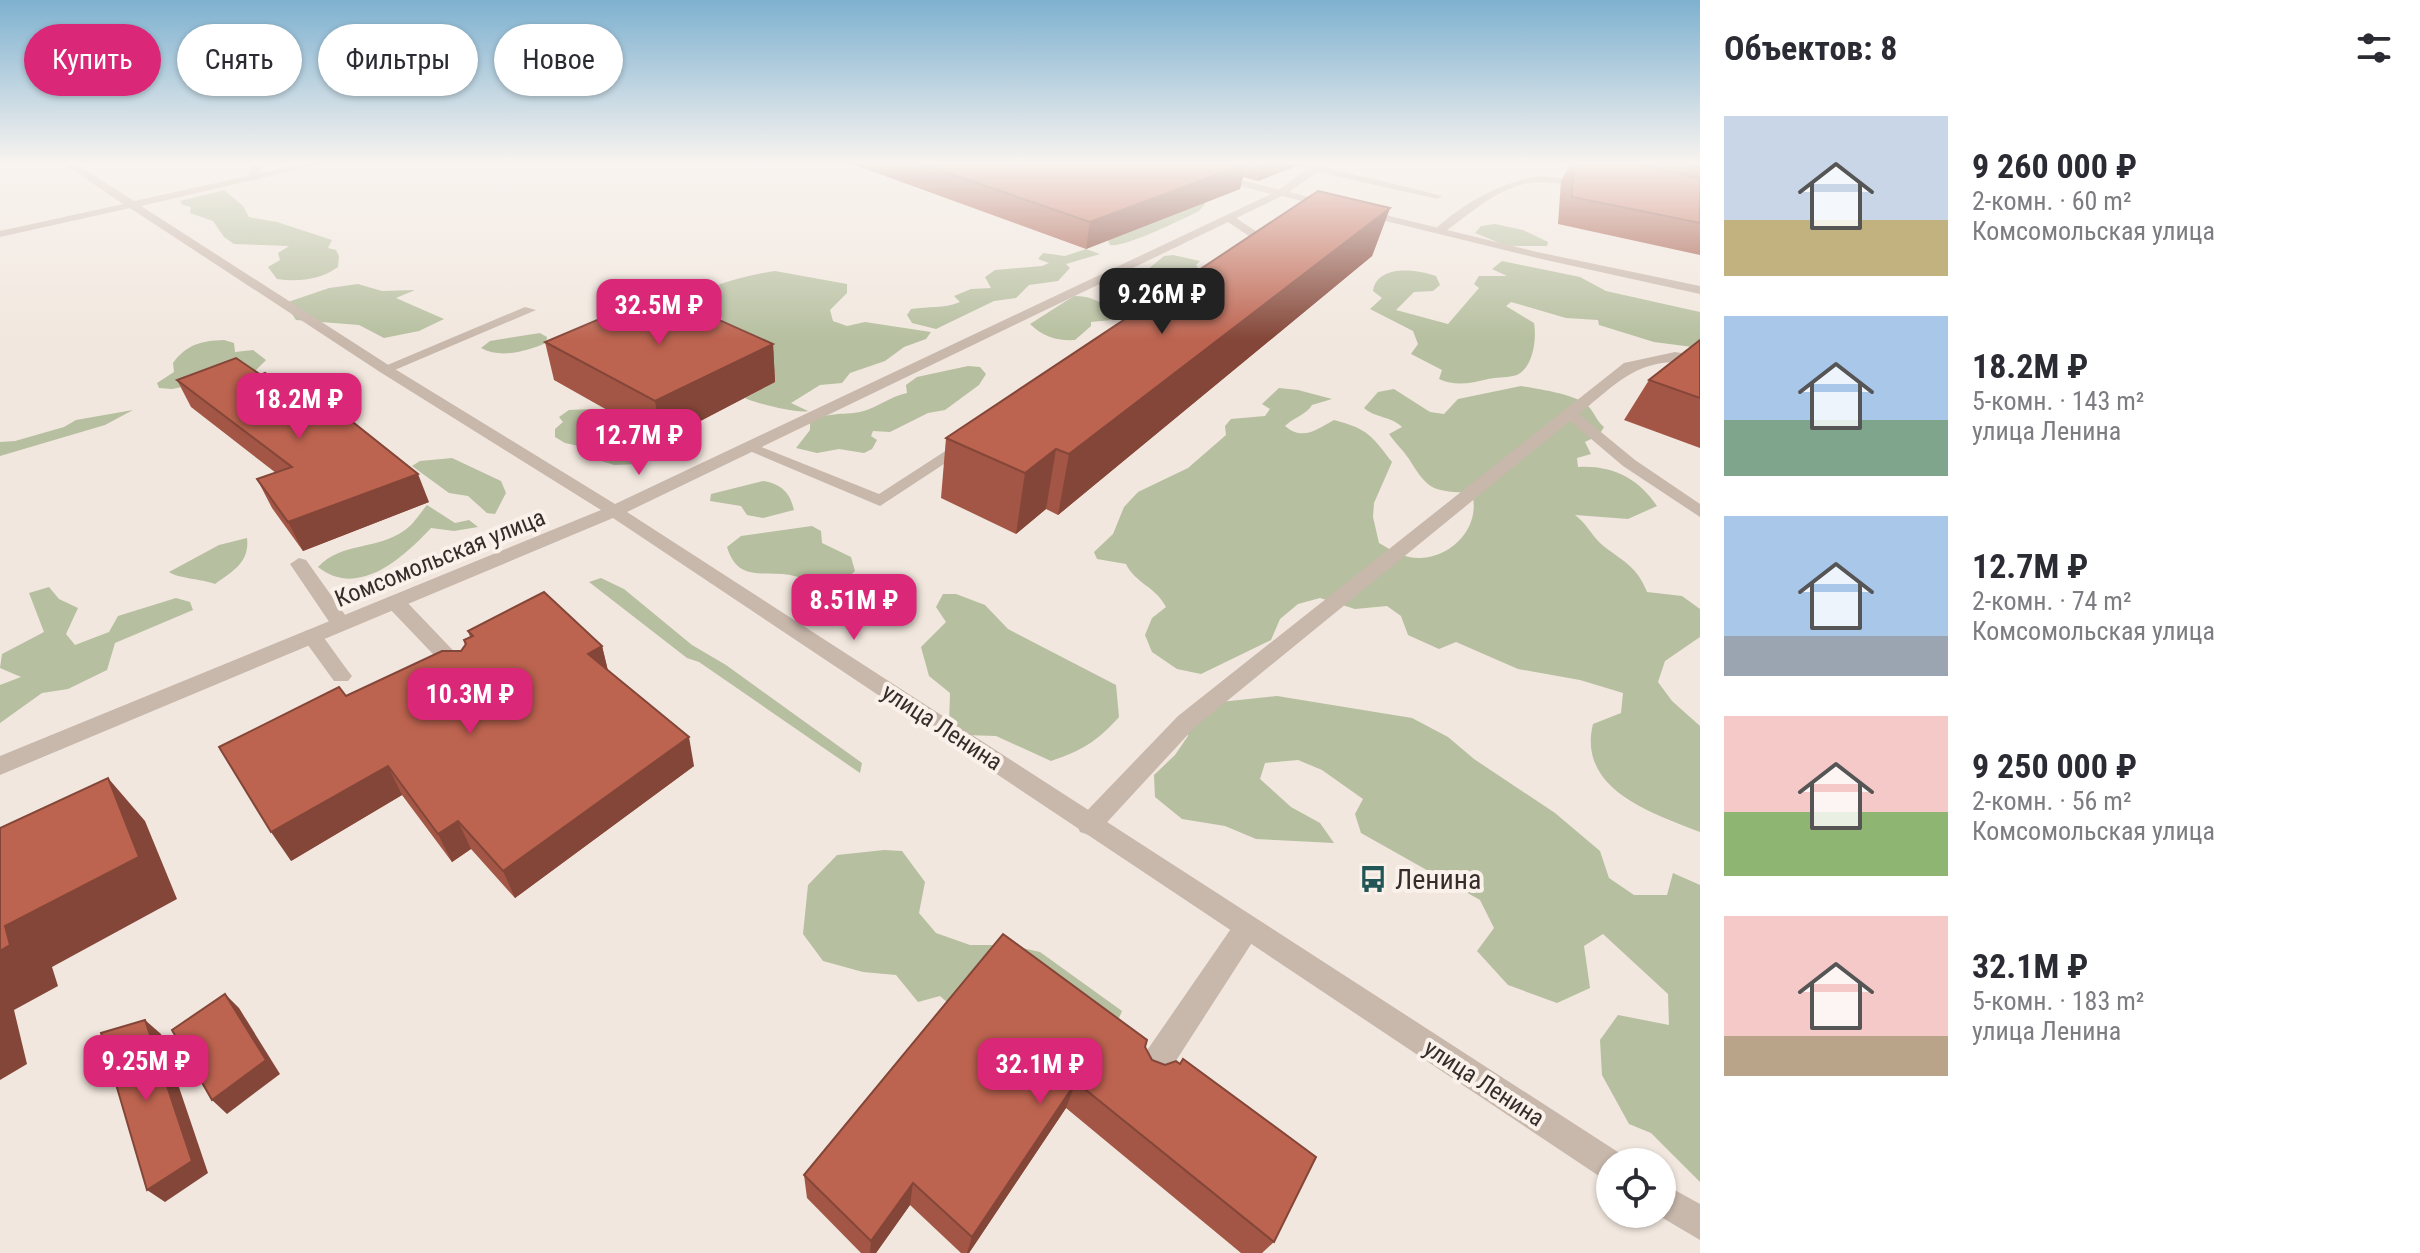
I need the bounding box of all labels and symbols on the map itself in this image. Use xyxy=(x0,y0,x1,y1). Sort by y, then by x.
pin: 9.26M ₽ xyxy=(1088,268,1236,336)
pin: 32.5M ₽ xyxy=(585,279,733,347)
pin: 18.2M ₽ xyxy=(225,373,373,441)
pin: 12.7M ₽ xyxy=(565,409,713,477)
street label: Комсомольская улица xyxy=(331,503,549,613)
pin: 8.51M ₽ xyxy=(780,574,928,642)
pin: 10.3M ₽ xyxy=(396,668,544,736)
street label: улица Ленина xyxy=(877,678,1007,776)
place label: Ленина xyxy=(1395,863,1482,896)
bus stop icon: Ленина xyxy=(1358,864,1388,894)
street label: улица Ленина xyxy=(1419,1034,1549,1132)
pin: 9.25M ₽ xyxy=(72,1035,220,1103)
pin: 32.1M ₽ xyxy=(966,1038,1114,1106)

